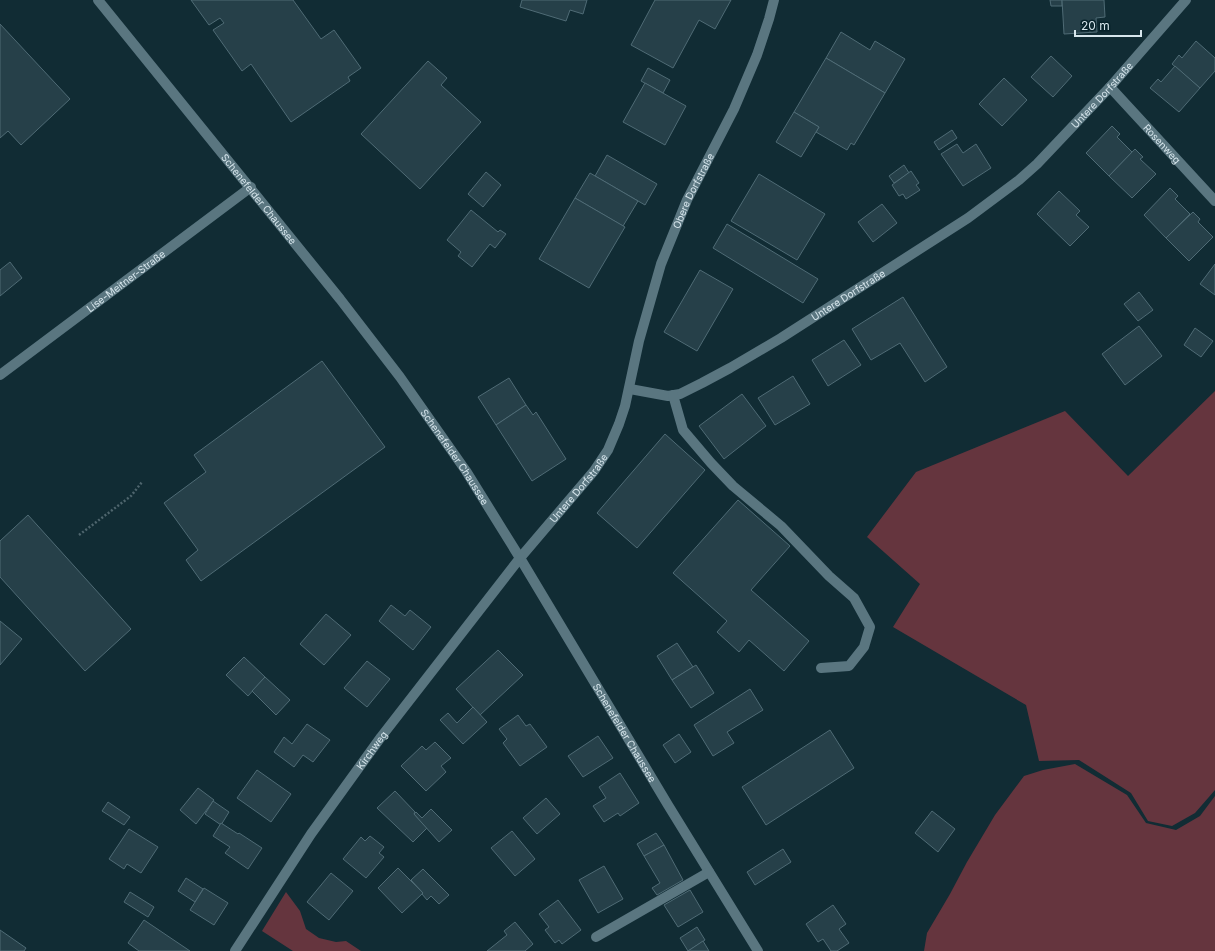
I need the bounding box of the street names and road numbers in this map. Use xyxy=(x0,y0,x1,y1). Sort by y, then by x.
street label: Untere Dorfstraße xyxy=(1069,59,1135,130)
street label: Rosenweg xyxy=(1141,121,1183,166)
street label: Schenefelder Chaussee xyxy=(219,151,299,247)
street label: Obere Dorfstraße xyxy=(670,151,716,230)
street label: Lise-Meitner-Straße xyxy=(84,247,168,314)
street label: Untere Dorfstraße xyxy=(809,267,887,323)
street label: Schenefelder Chaussee xyxy=(418,407,492,507)
street label: Untere Dorfstraße xyxy=(547,451,610,525)
street label: Schenefelder Chaussee xyxy=(591,681,659,784)
street label: Kirchweg xyxy=(354,728,390,772)

